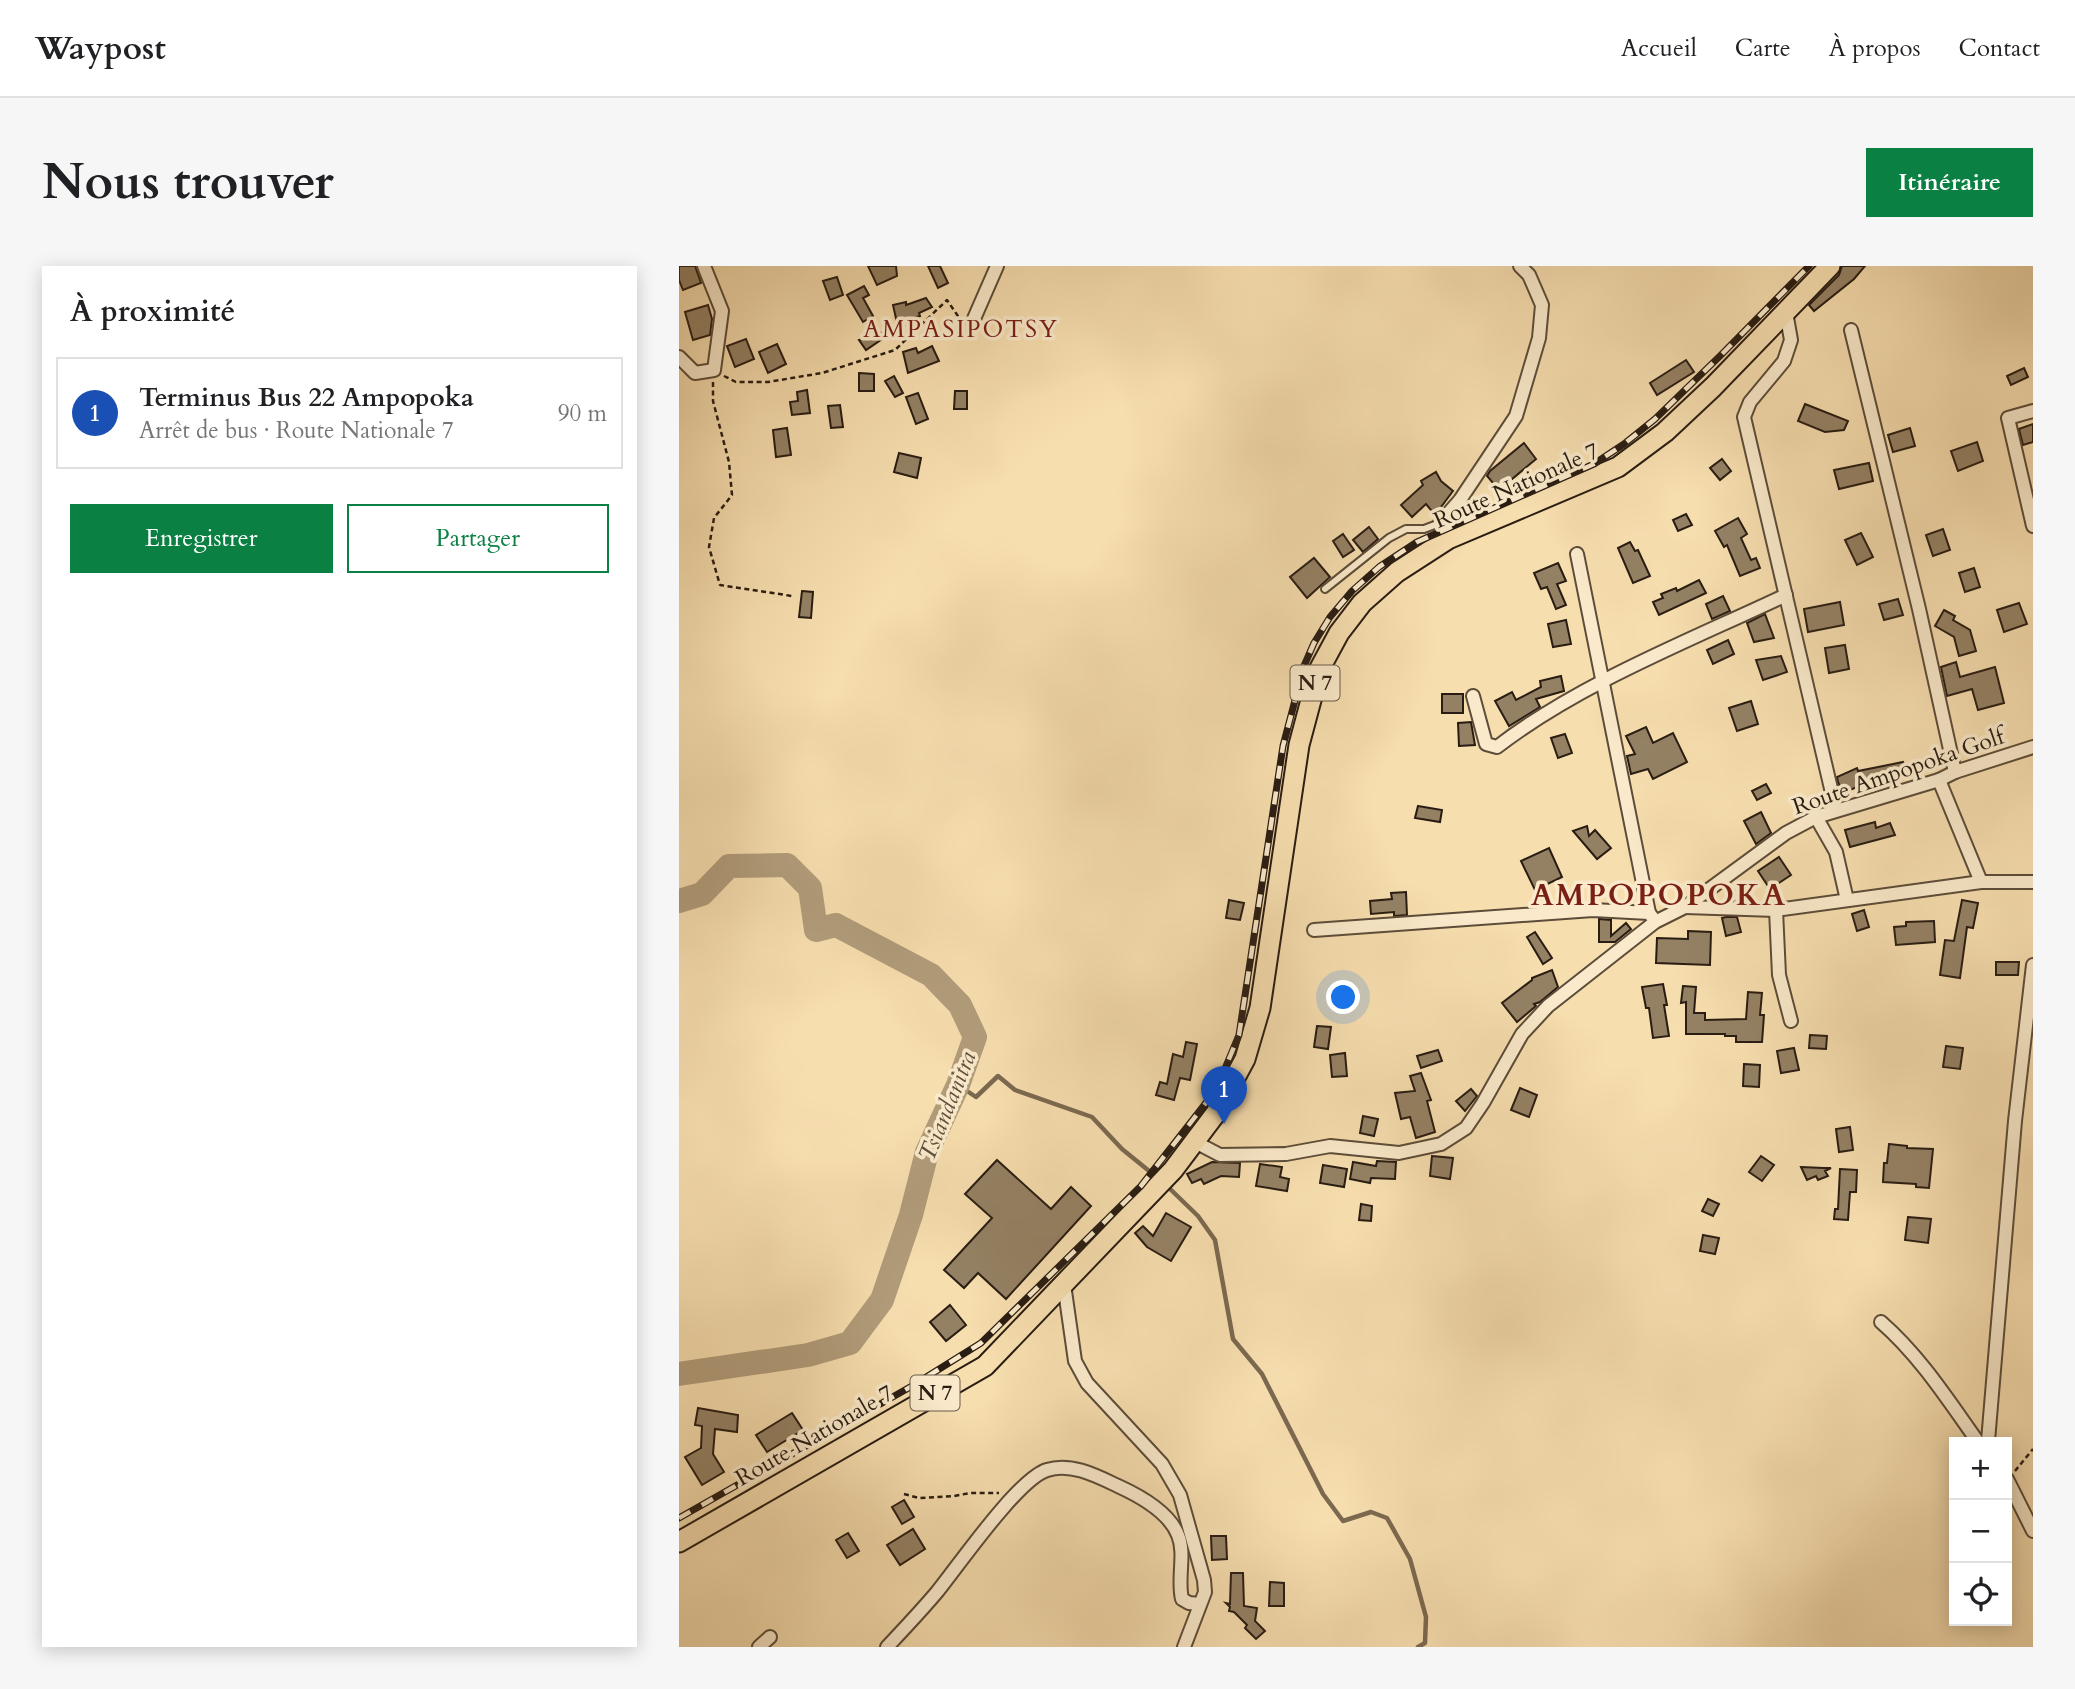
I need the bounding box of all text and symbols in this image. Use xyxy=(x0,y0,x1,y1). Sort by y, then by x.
text: Waypost xyxy=(35,26,166,71)
text: Accueil xyxy=(1621,32,1697,65)
text: Carte xyxy=(1735,32,1791,65)
text: À propos xyxy=(1829,32,1921,65)
text: Contact xyxy=(1959,32,2040,65)
button: Itinéraire xyxy=(1866,148,2033,217)
text: Nous trouver xyxy=(42,149,334,216)
text: À proximité xyxy=(70,291,235,332)
district label: AMPASIPOTSY xyxy=(863,313,1059,346)
text: Terminus Bus 22 Ampopoka xyxy=(139,380,474,415)
text: 1 xyxy=(89,398,101,429)
text: 90 m xyxy=(558,398,607,429)
text: Arrêt de bus · Route Nationale 7 xyxy=(139,415,454,446)
street label: Route Nationale 7 xyxy=(1429,435,1604,536)
button: Enregistrer xyxy=(70,504,333,573)
button: Partager xyxy=(347,504,609,573)
road number: N 7 xyxy=(1291,666,1339,700)
street label: Route Ampopoka Golf xyxy=(1788,719,2012,822)
district label: AMPOPOPOKA xyxy=(1531,875,1787,916)
your location xyxy=(1326,980,1360,1014)
water label: Tsiandanitra xyxy=(910,1046,985,1166)
pin: 1 xyxy=(1201,1066,1247,1124)
road number: N 7 xyxy=(911,1376,959,1410)
street label: Route Nationale 7 xyxy=(729,1378,899,1493)
map controls xyxy=(1949,1437,2012,1626)
button: + xyxy=(1949,1437,2012,1500)
button: − xyxy=(1949,1500,2012,1563)
button: locate xyxy=(1949,1563,2012,1626)

